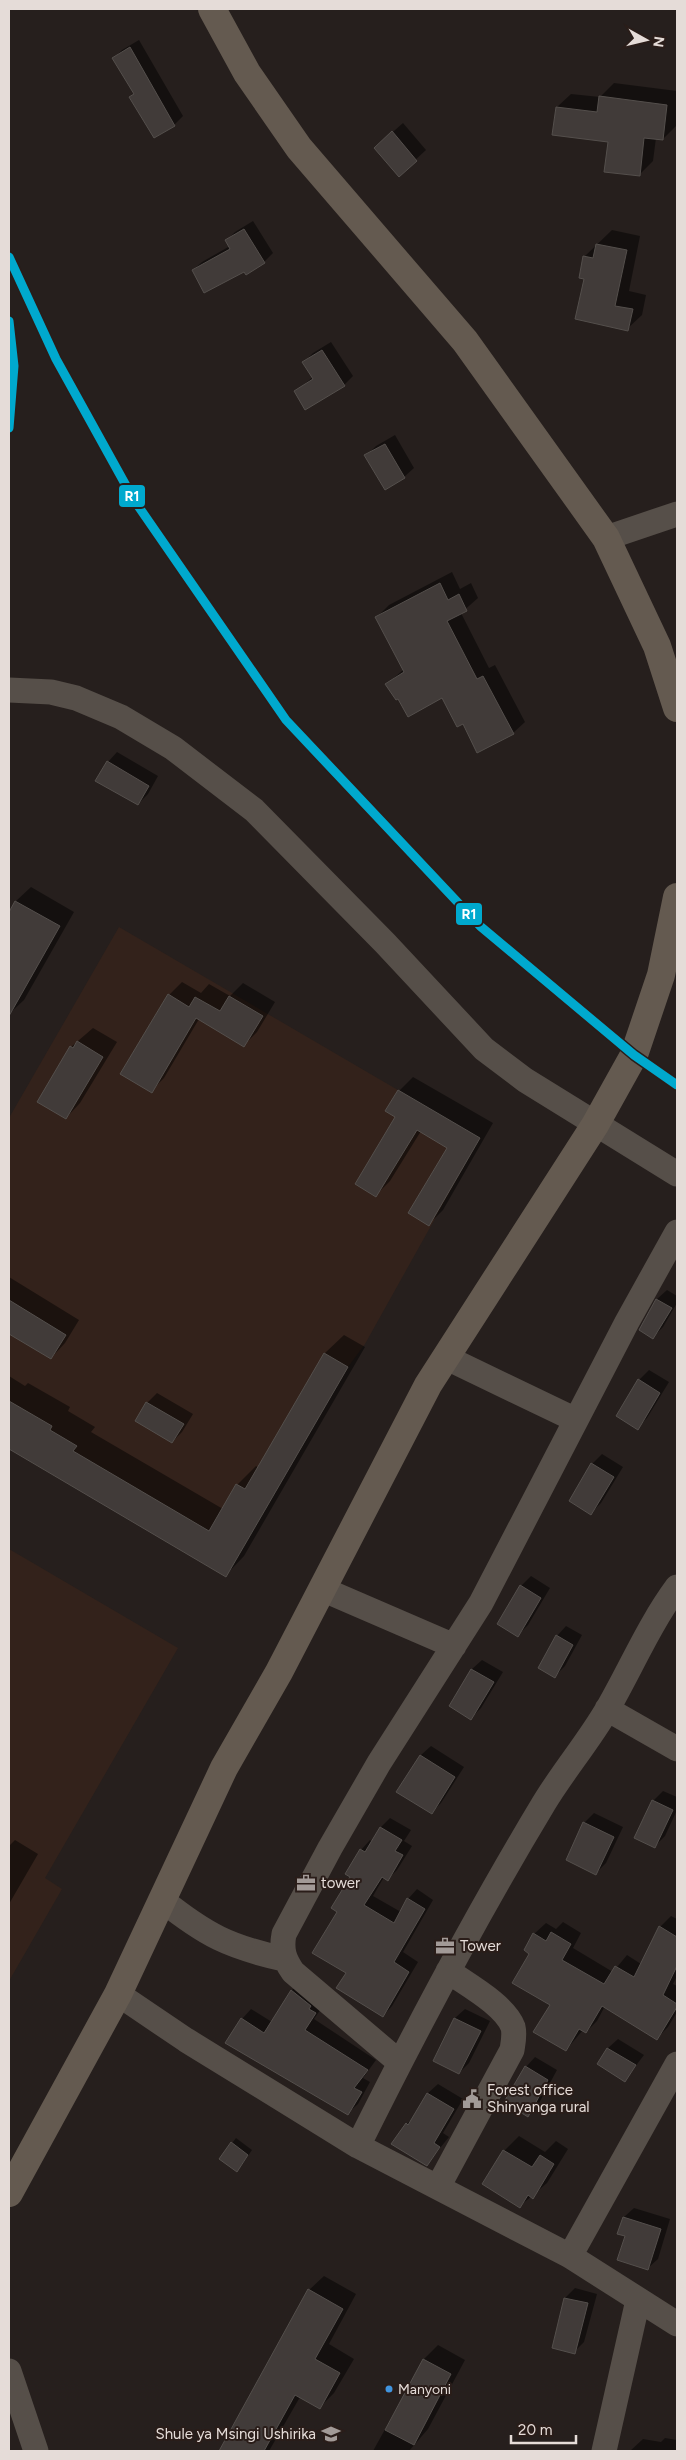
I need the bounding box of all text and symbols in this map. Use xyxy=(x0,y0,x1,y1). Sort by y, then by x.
north arrow xyxy=(621,15,671,65)
text: N xyxy=(649,35,668,48)
line badge: R1 xyxy=(118,484,146,508)
text: R1 xyxy=(125,488,139,505)
line badge: R1 xyxy=(455,902,483,926)
text: R1 xyxy=(462,906,476,923)
office icon: tower xyxy=(295,1872,317,1894)
place label: tower xyxy=(321,1874,360,1892)
office icon: Tower xyxy=(434,1935,456,1957)
place label: Tower xyxy=(460,1937,501,1955)
place label: Forest office Shinyanga rural xyxy=(487,2081,590,2116)
public building icon: Forest office Shinyanga rural xyxy=(461,2088,483,2110)
place label: Manyoni xyxy=(398,2381,451,2398)
marker: Manyoni xyxy=(384,2384,394,2394)
scale bar xyxy=(511,2412,576,2444)
text: 20 m xyxy=(518,2421,552,2439)
school or university icon: Shule ya Msingi Ushirika xyxy=(320,2423,342,2445)
place label: Shule ya Msingi Ushirika xyxy=(156,2425,316,2443)

